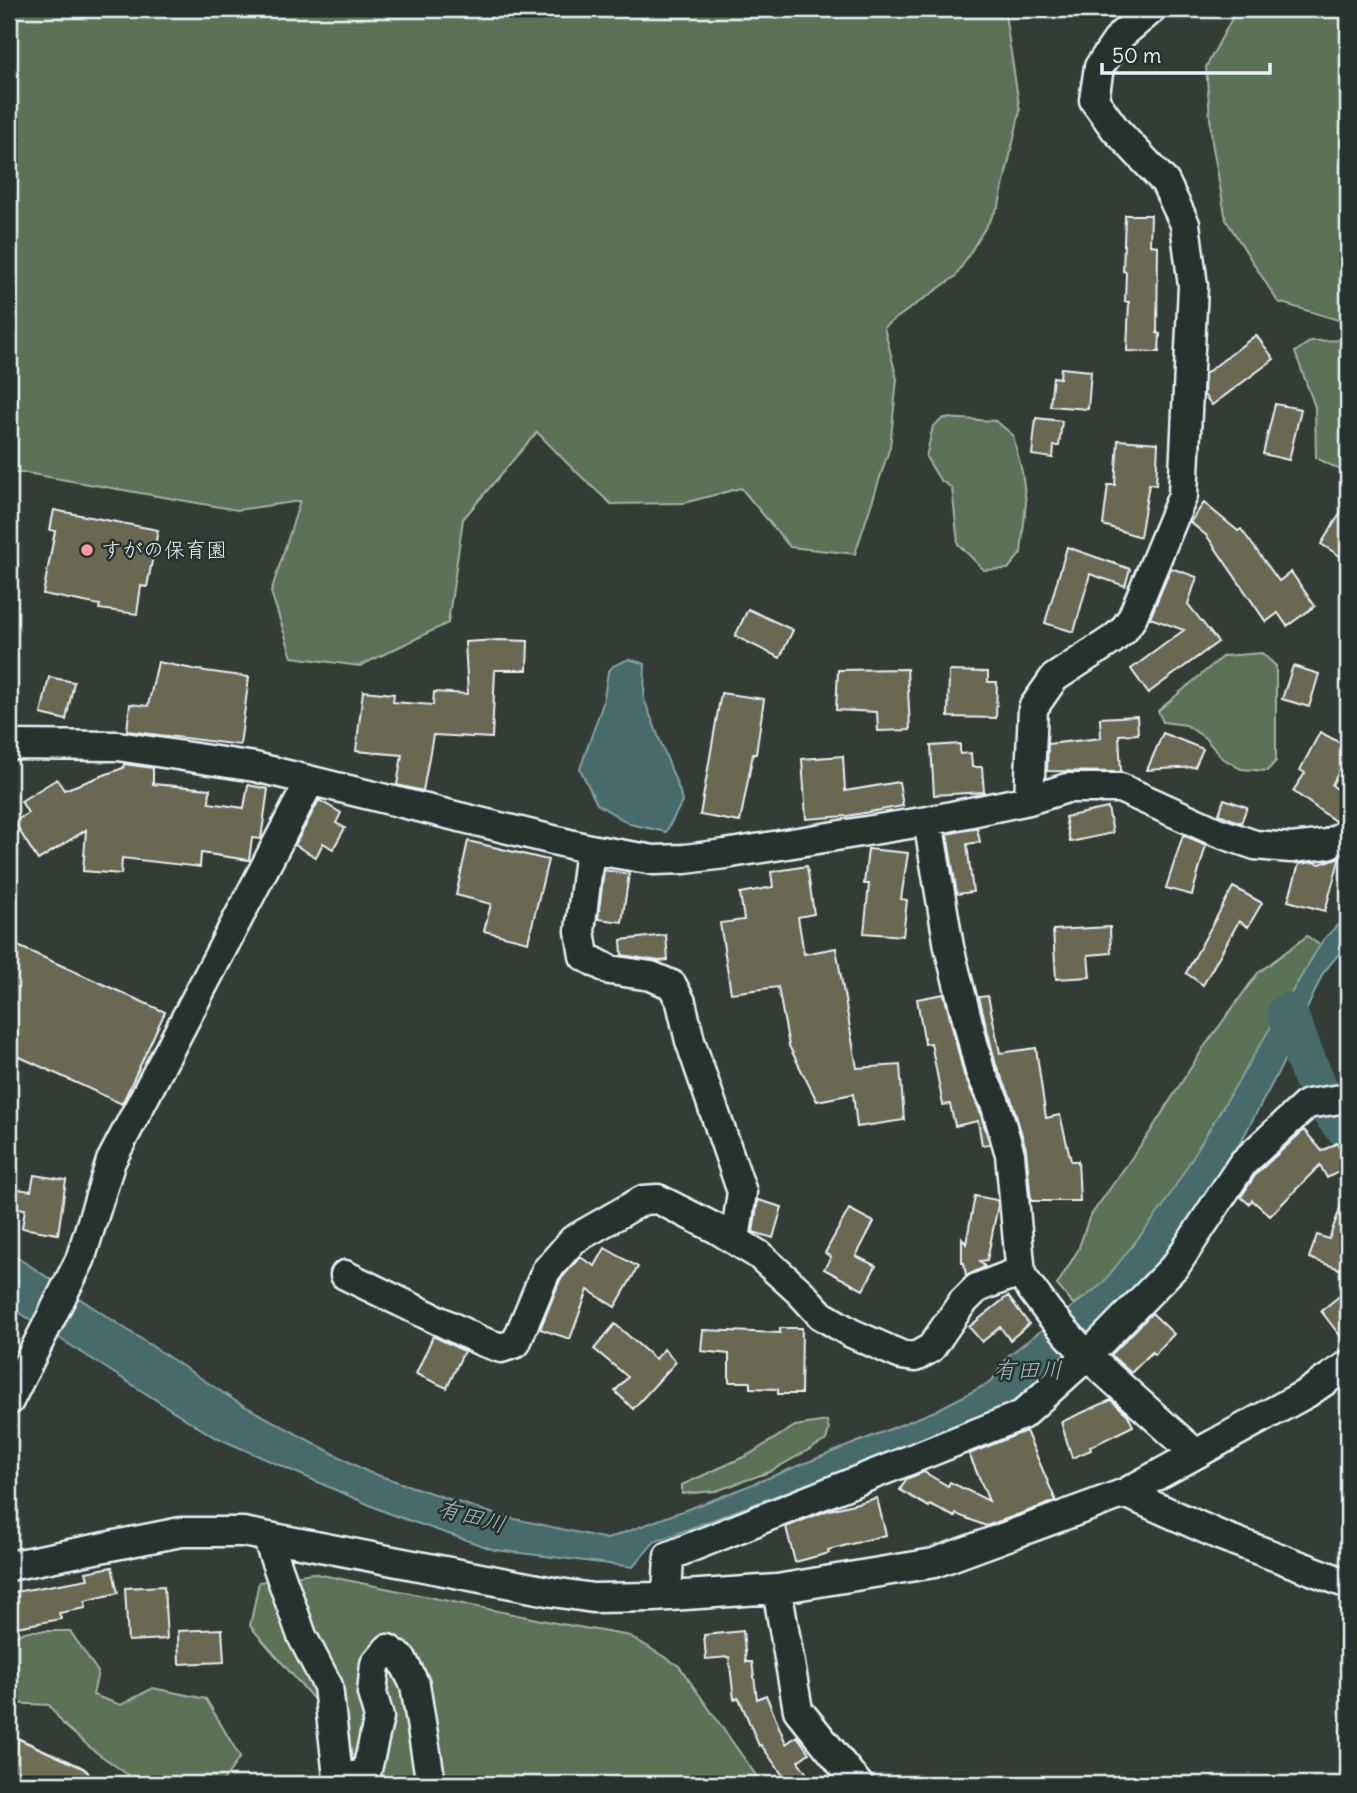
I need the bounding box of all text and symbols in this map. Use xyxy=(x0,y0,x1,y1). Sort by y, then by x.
scale bar xyxy=(1102,32,1270,76)
text: 50 m xyxy=(1112,42,1161,69)
place label: すがの保育園 xyxy=(101,536,227,563)
marker: すがの保育園 xyxy=(79,542,95,558)
water label: 有田川 xyxy=(994,1355,1063,1384)
water label: 有田川 xyxy=(435,1493,509,1538)

